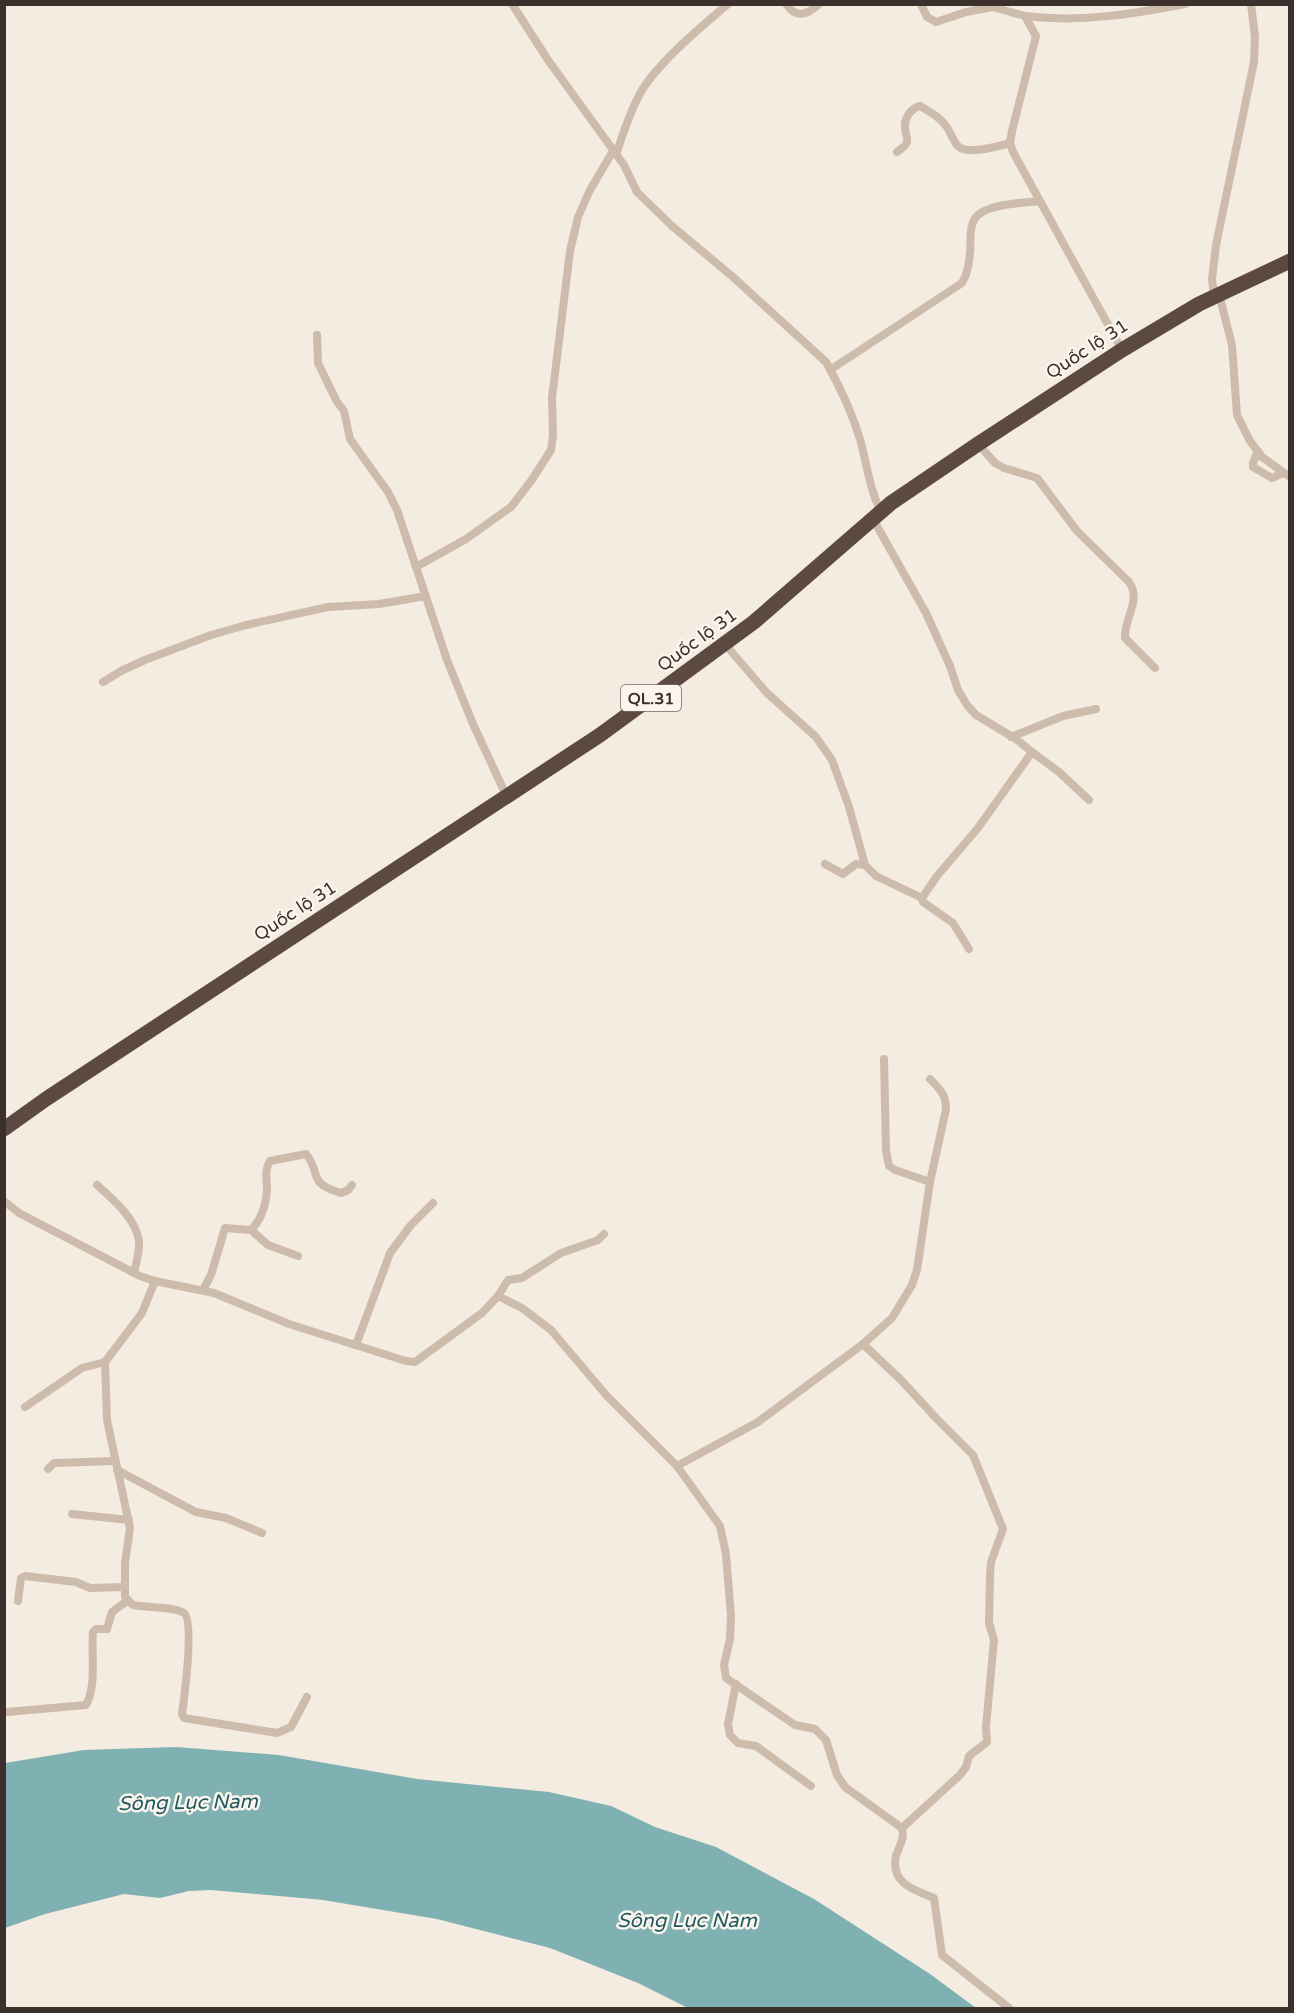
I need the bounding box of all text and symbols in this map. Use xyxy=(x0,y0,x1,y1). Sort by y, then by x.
street label: Quốc lộ 31 xyxy=(1042,314,1132,384)
street label: Quốc lộ 31 xyxy=(653,604,741,676)
road number: QL.31 xyxy=(621,685,681,711)
street label: Quốc lộ 31 xyxy=(250,876,340,946)
water label: Sông Lục Nam xyxy=(118,1790,259,1816)
water label: Sông Lục Nam xyxy=(617,1909,757,1933)

